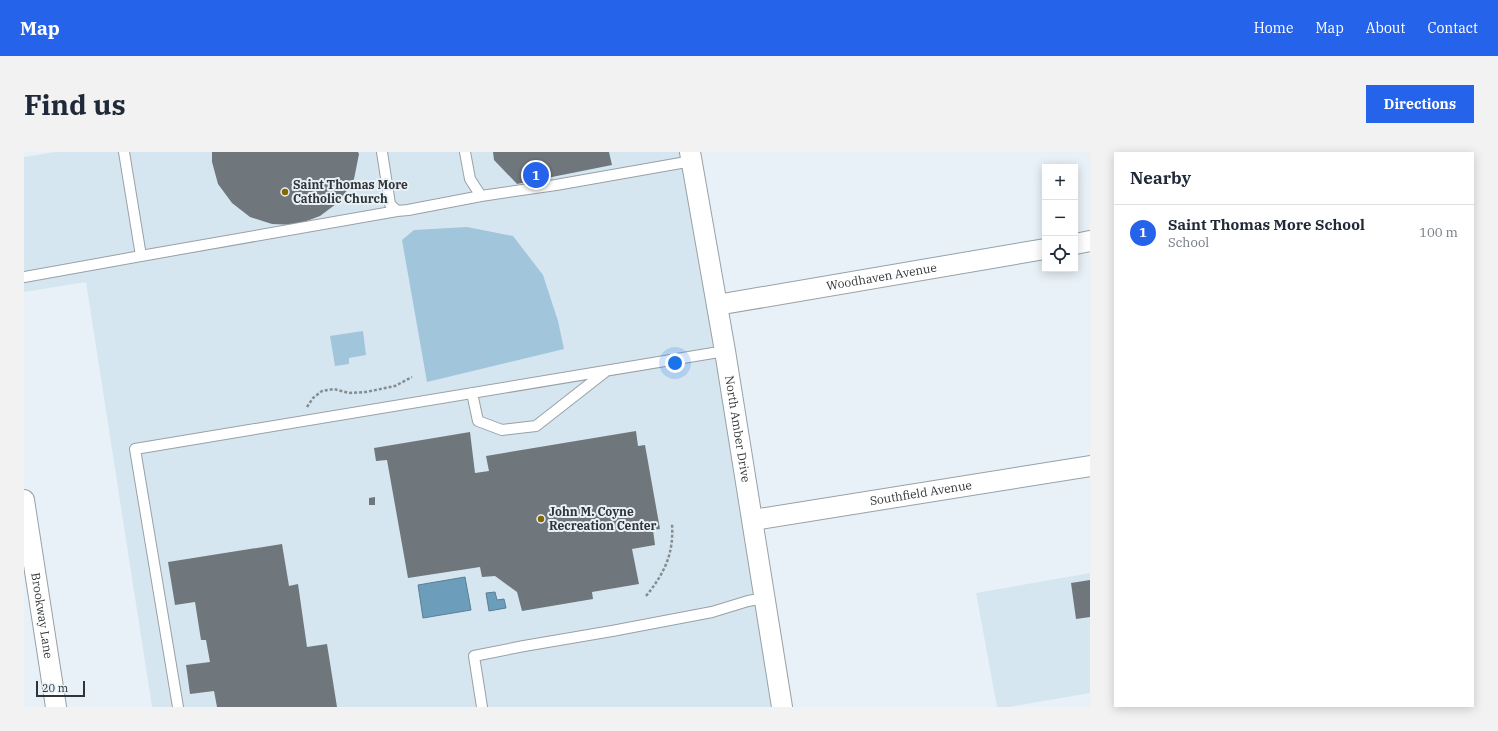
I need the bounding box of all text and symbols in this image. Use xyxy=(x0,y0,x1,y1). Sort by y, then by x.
text: Map xyxy=(20,16,60,40)
text: Home xyxy=(1254,19,1293,37)
text: Map xyxy=(1315,19,1344,37)
text: About xyxy=(1366,19,1405,37)
text: Contact xyxy=(1427,19,1478,37)
button: Directions xyxy=(1366,85,1474,123)
text: Find us xyxy=(24,86,126,123)
pin: 1 xyxy=(523,160,549,190)
map controls xyxy=(1042,164,1078,272)
button: + xyxy=(1042,164,1078,200)
text: Nearby xyxy=(1130,167,1191,189)
place label: Saint Thomas More Catholic Church xyxy=(293,177,408,206)
marker: Saint Thomas More Catholic Church xyxy=(280,187,290,197)
button: − xyxy=(1042,200,1078,236)
text: Saint Thomas More School xyxy=(1168,215,1365,234)
text: 1 xyxy=(1139,224,1147,241)
text: 100 m xyxy=(1419,224,1458,241)
text: School xyxy=(1168,234,1209,251)
button: locate xyxy=(1042,236,1078,272)
street label: Woodhaven Avenue xyxy=(825,260,938,293)
your location xyxy=(665,353,685,373)
street label: North Amber Drive xyxy=(722,374,754,483)
street label: Southfield Avenue xyxy=(869,477,973,508)
place label: John M. Coyne Recreation Center xyxy=(549,504,657,533)
marker: John M. Coyne Recreation Center xyxy=(536,514,546,524)
street label: Brookway Lane xyxy=(28,572,56,660)
scale bar xyxy=(36,679,85,698)
text: 20 m xyxy=(42,681,68,695)

